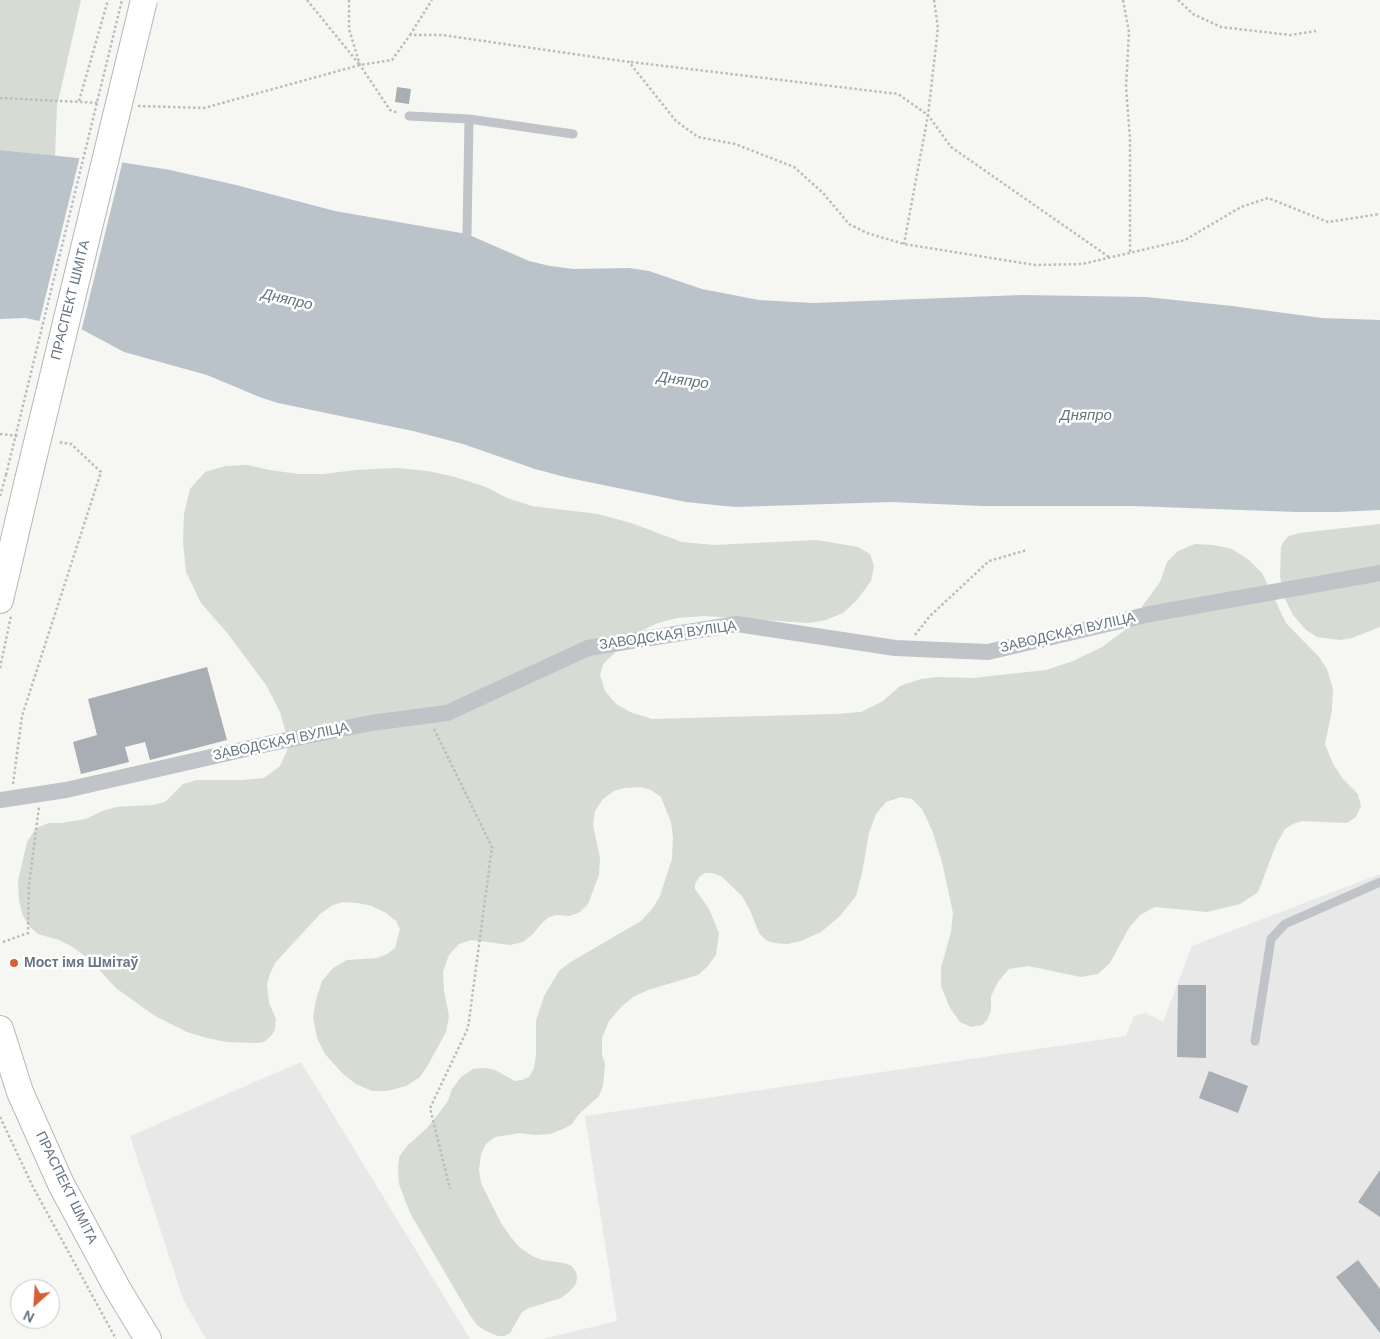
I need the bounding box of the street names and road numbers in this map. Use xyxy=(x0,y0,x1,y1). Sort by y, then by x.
street label: ПРАСПЕКТ ШМІТА xyxy=(48,238,94,362)
street label: ЗАВОДСКАЯ ВУЛІЦА xyxy=(999,609,1137,657)
street label: ЗАВОДСКАЯ ВУЛІЦА xyxy=(598,618,738,654)
street label: ЗАВОДСКАЯ ВУЛІЦА xyxy=(212,719,350,765)
street label: ПРАСПЕКТ ШМІТА xyxy=(31,1129,101,1247)

